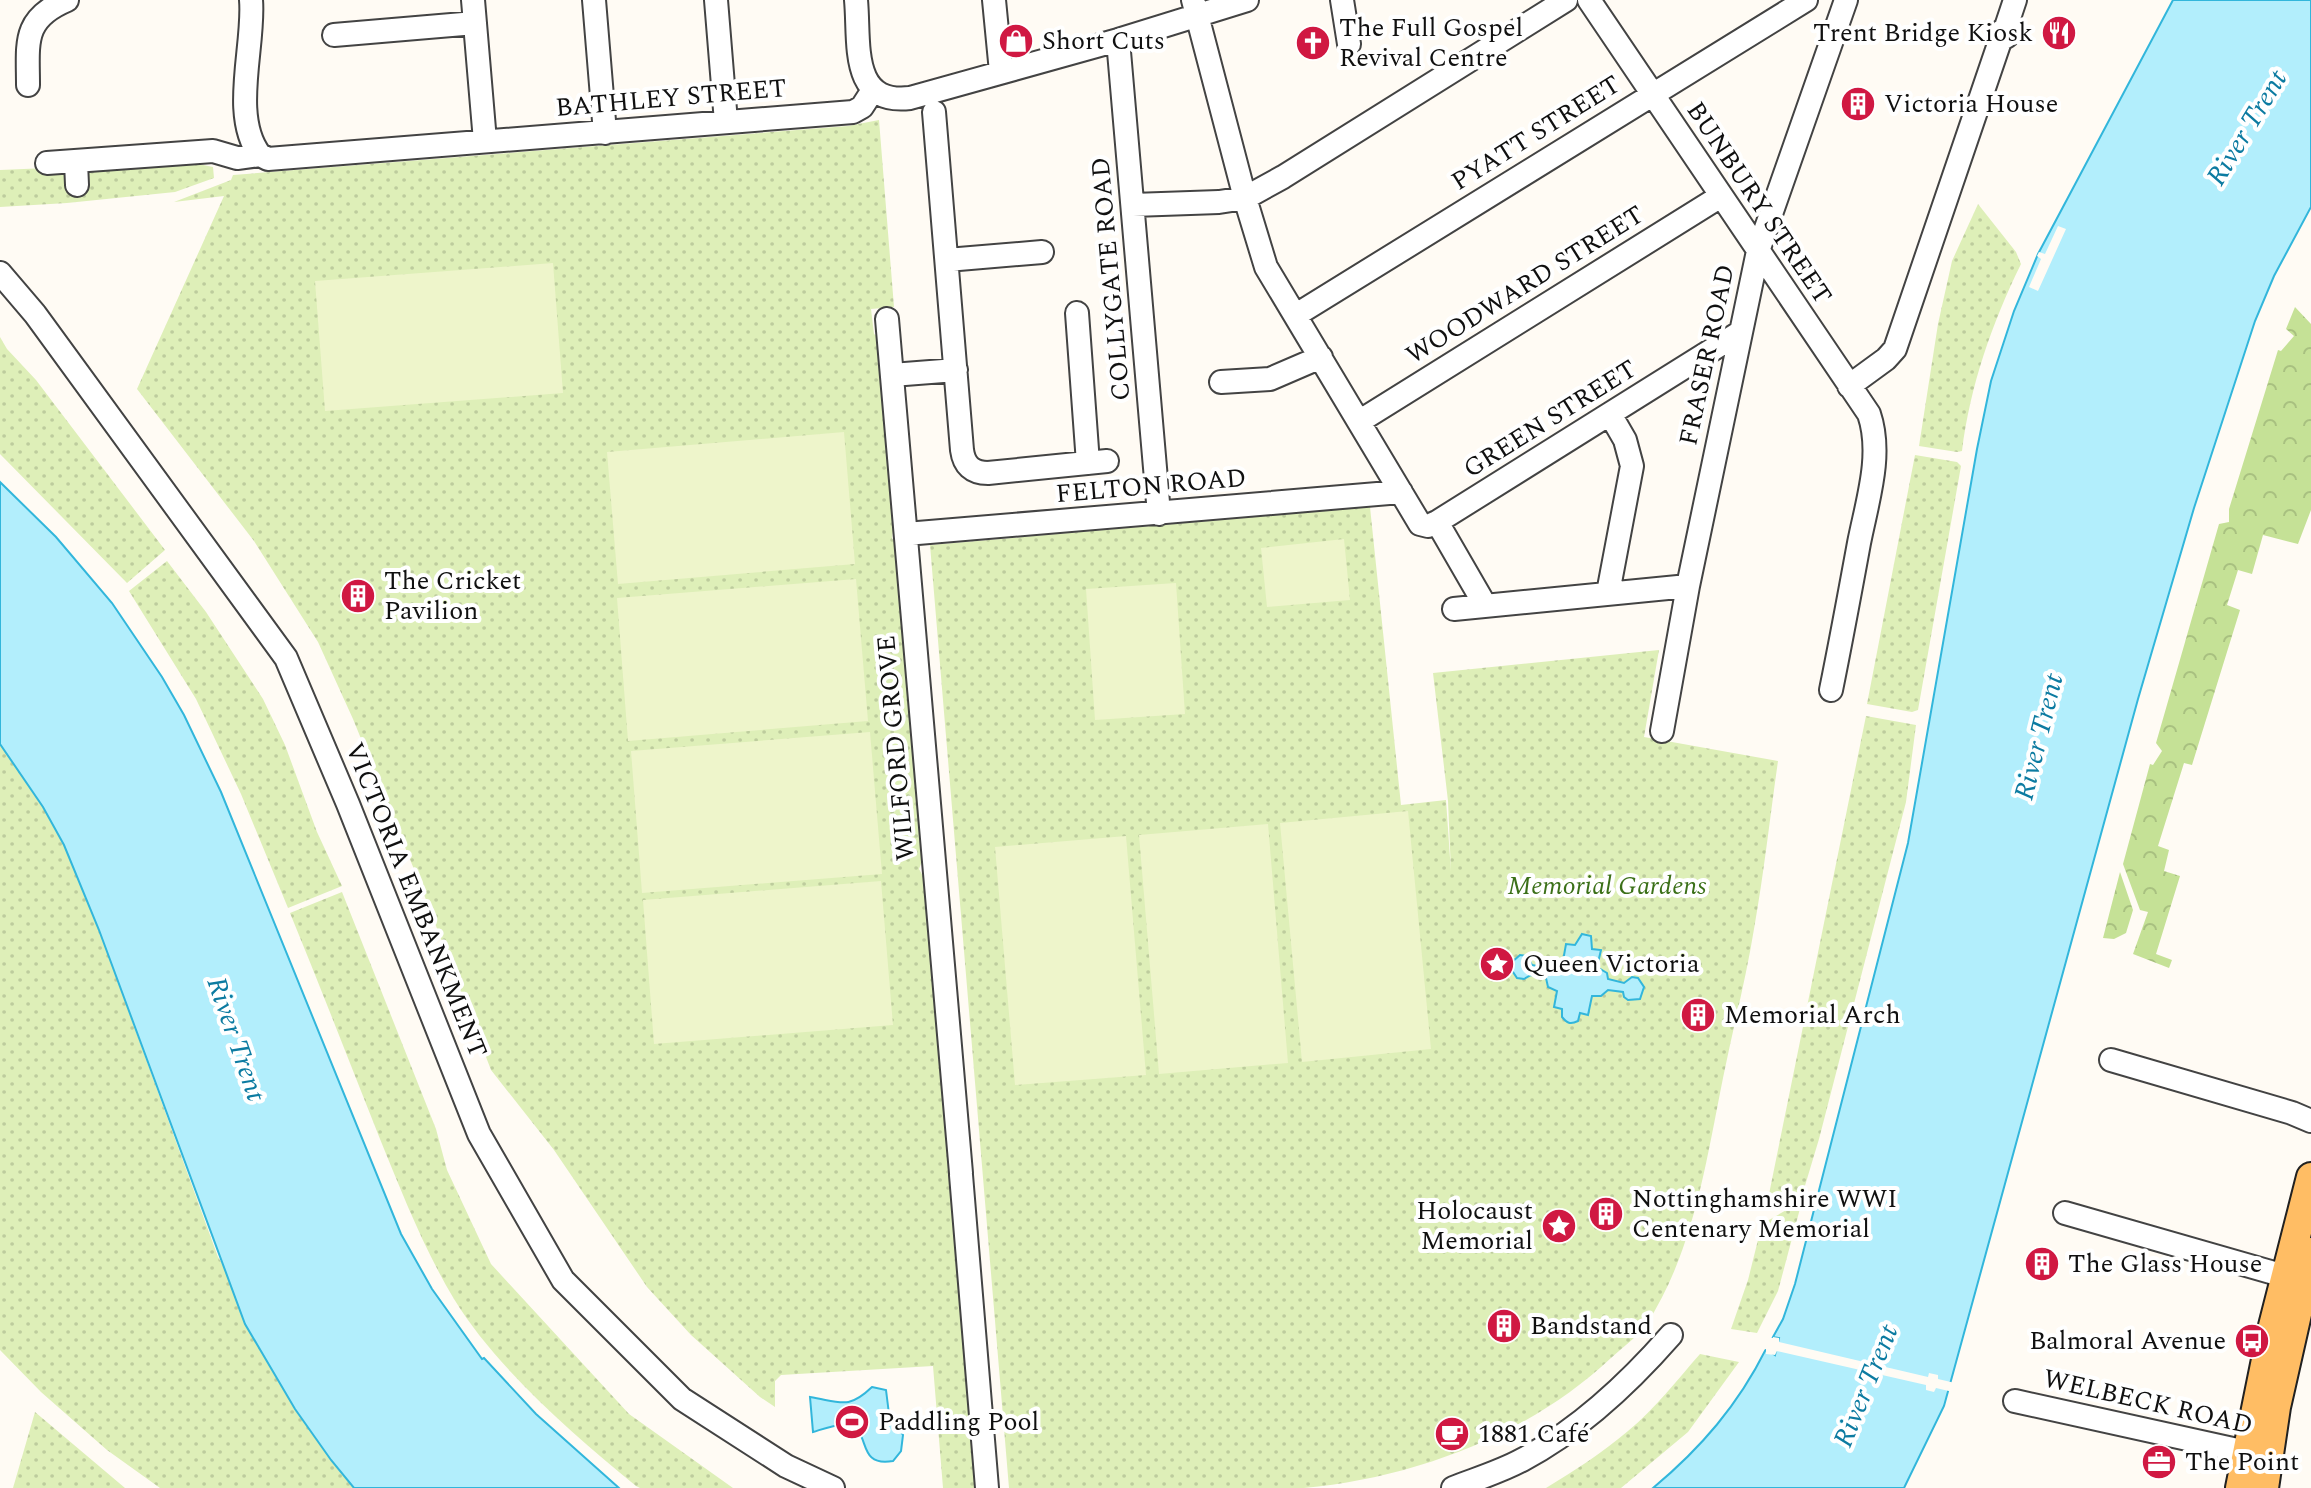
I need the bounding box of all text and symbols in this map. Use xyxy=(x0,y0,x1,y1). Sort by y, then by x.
place label: The Full Gospel Revival Centre xyxy=(1339,8,1523,78)
place label: Trent Bridge Kiosk xyxy=(1813,13,2033,53)
restaurant icon: Trent Bridge Kiosk xyxy=(2040,14,2078,52)
place label: Short Cuts xyxy=(1042,21,1165,61)
shop icon: Short Cuts xyxy=(997,22,1035,60)
church icon: The Full Gospel Revival Centre xyxy=(1294,24,1332,62)
water label: River Trent xyxy=(2195,61,2299,194)
street label: PYATT STREET xyxy=(1444,65,1628,201)
street label: BATHLEY STREET xyxy=(554,68,788,128)
place label: Victoria House xyxy=(1884,84,2058,124)
building icon: Victoria House xyxy=(1839,85,1877,123)
street label: BUNBURY STREET xyxy=(1676,93,1842,313)
street label: COLLYGATE ROAD xyxy=(1080,155,1142,403)
street label: WOODWARD STREET xyxy=(1398,195,1652,375)
street label: FRASER ROAD xyxy=(1668,261,1746,449)
street label: GREEN STREET xyxy=(1455,350,1645,488)
street label: FELTON ROAD xyxy=(1054,458,1248,514)
place label: The Cricket Pavilion xyxy=(384,561,521,631)
building icon: The Cricket Pavilion xyxy=(339,577,377,615)
street label: WILFORD GROVE xyxy=(866,634,926,862)
water label: River Trent xyxy=(2003,668,2076,805)
street label: VICTORIA EMBANKMENT xyxy=(334,736,498,1064)
park label: Memorial Gardens xyxy=(1508,866,1706,906)
place label: Queen Victoria xyxy=(1523,944,1700,984)
place icon: Queen Victoria xyxy=(1478,945,1516,983)
water label: River Trent xyxy=(195,971,278,1108)
place label: Memorial Arch xyxy=(1724,995,1901,1035)
building icon: Memorial Arch xyxy=(1679,996,1717,1034)
place label: Nottinghamshire WWI Centenary Memorial xyxy=(1632,1179,1897,1249)
place label: Holocaust Memorial xyxy=(1416,1191,1533,1261)
building icon: Nottinghamshire WWI Centenary Memorial xyxy=(1587,1195,1625,1233)
place icon: Holocaust Memorial xyxy=(1540,1207,1578,1245)
place label: The Glass House xyxy=(2068,1244,2262,1284)
building icon: The Glass House xyxy=(2023,1245,2061,1283)
place label: Bandstand xyxy=(1530,1306,1652,1346)
building icon: Bandstand xyxy=(1485,1307,1523,1345)
water label: River Trent xyxy=(1822,1317,1911,1454)
place label: Balmoral Avenue xyxy=(2029,1321,2226,1361)
bus stop icon: Balmoral Avenue xyxy=(2233,1322,2271,1360)
street label: WELBECK ROAD xyxy=(2039,1358,2257,1446)
place label: Paddling Pool xyxy=(878,1402,1039,1442)
sports icon: Paddling Pool xyxy=(833,1403,871,1441)
place label: 1881 Café xyxy=(1478,1414,1589,1454)
cafe icon: 1881 Café xyxy=(1433,1415,1471,1453)
place label: The Point xyxy=(2185,1442,2299,1482)
office icon: The Point xyxy=(2140,1443,2178,1481)

